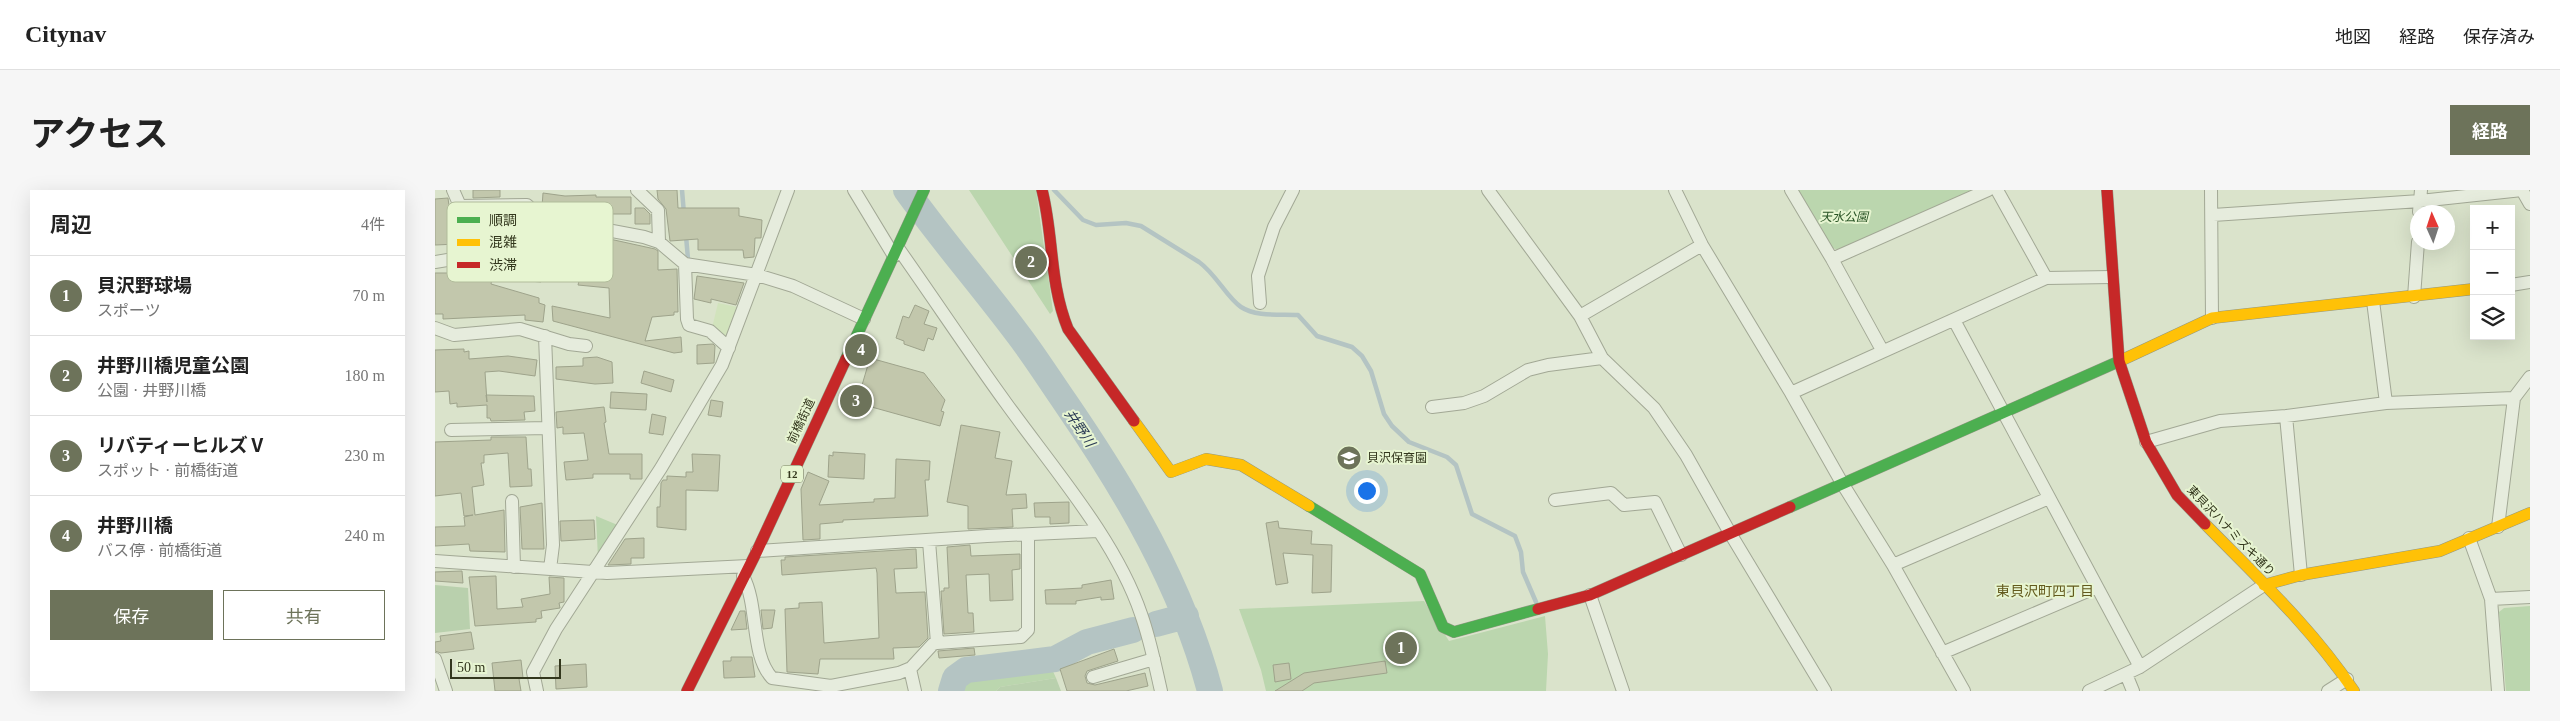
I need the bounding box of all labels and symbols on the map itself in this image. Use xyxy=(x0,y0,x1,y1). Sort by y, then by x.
legend xyxy=(447,202,613,282)
north arrow xyxy=(2410,205,2455,250)
park label: 天水公園 xyxy=(1820,210,1870,224)
text: 順調 xyxy=(489,213,517,228)
text: 混雑 xyxy=(489,234,517,250)
pin: 2 xyxy=(1015,243,1047,281)
text: 渋滞 xyxy=(489,258,517,273)
pin: 4 xyxy=(845,331,877,369)
pin: 3 xyxy=(840,382,872,420)
street label: 前橋街道 xyxy=(785,396,817,446)
water label: 井野川 xyxy=(1062,407,1099,452)
school or university icon: 貝沢保育園 xyxy=(1336,445,1362,471)
place label: 貝沢保育園 xyxy=(1367,451,1427,465)
road number: 12 xyxy=(781,466,803,482)
your location xyxy=(1354,478,1380,504)
street label: 東貝沢ハナミズキ通り xyxy=(2184,483,2278,579)
district label: 東貝沢町四丁目 xyxy=(1996,584,2094,599)
pin: 1 xyxy=(1385,629,1417,667)
scale bar xyxy=(450,656,561,679)

